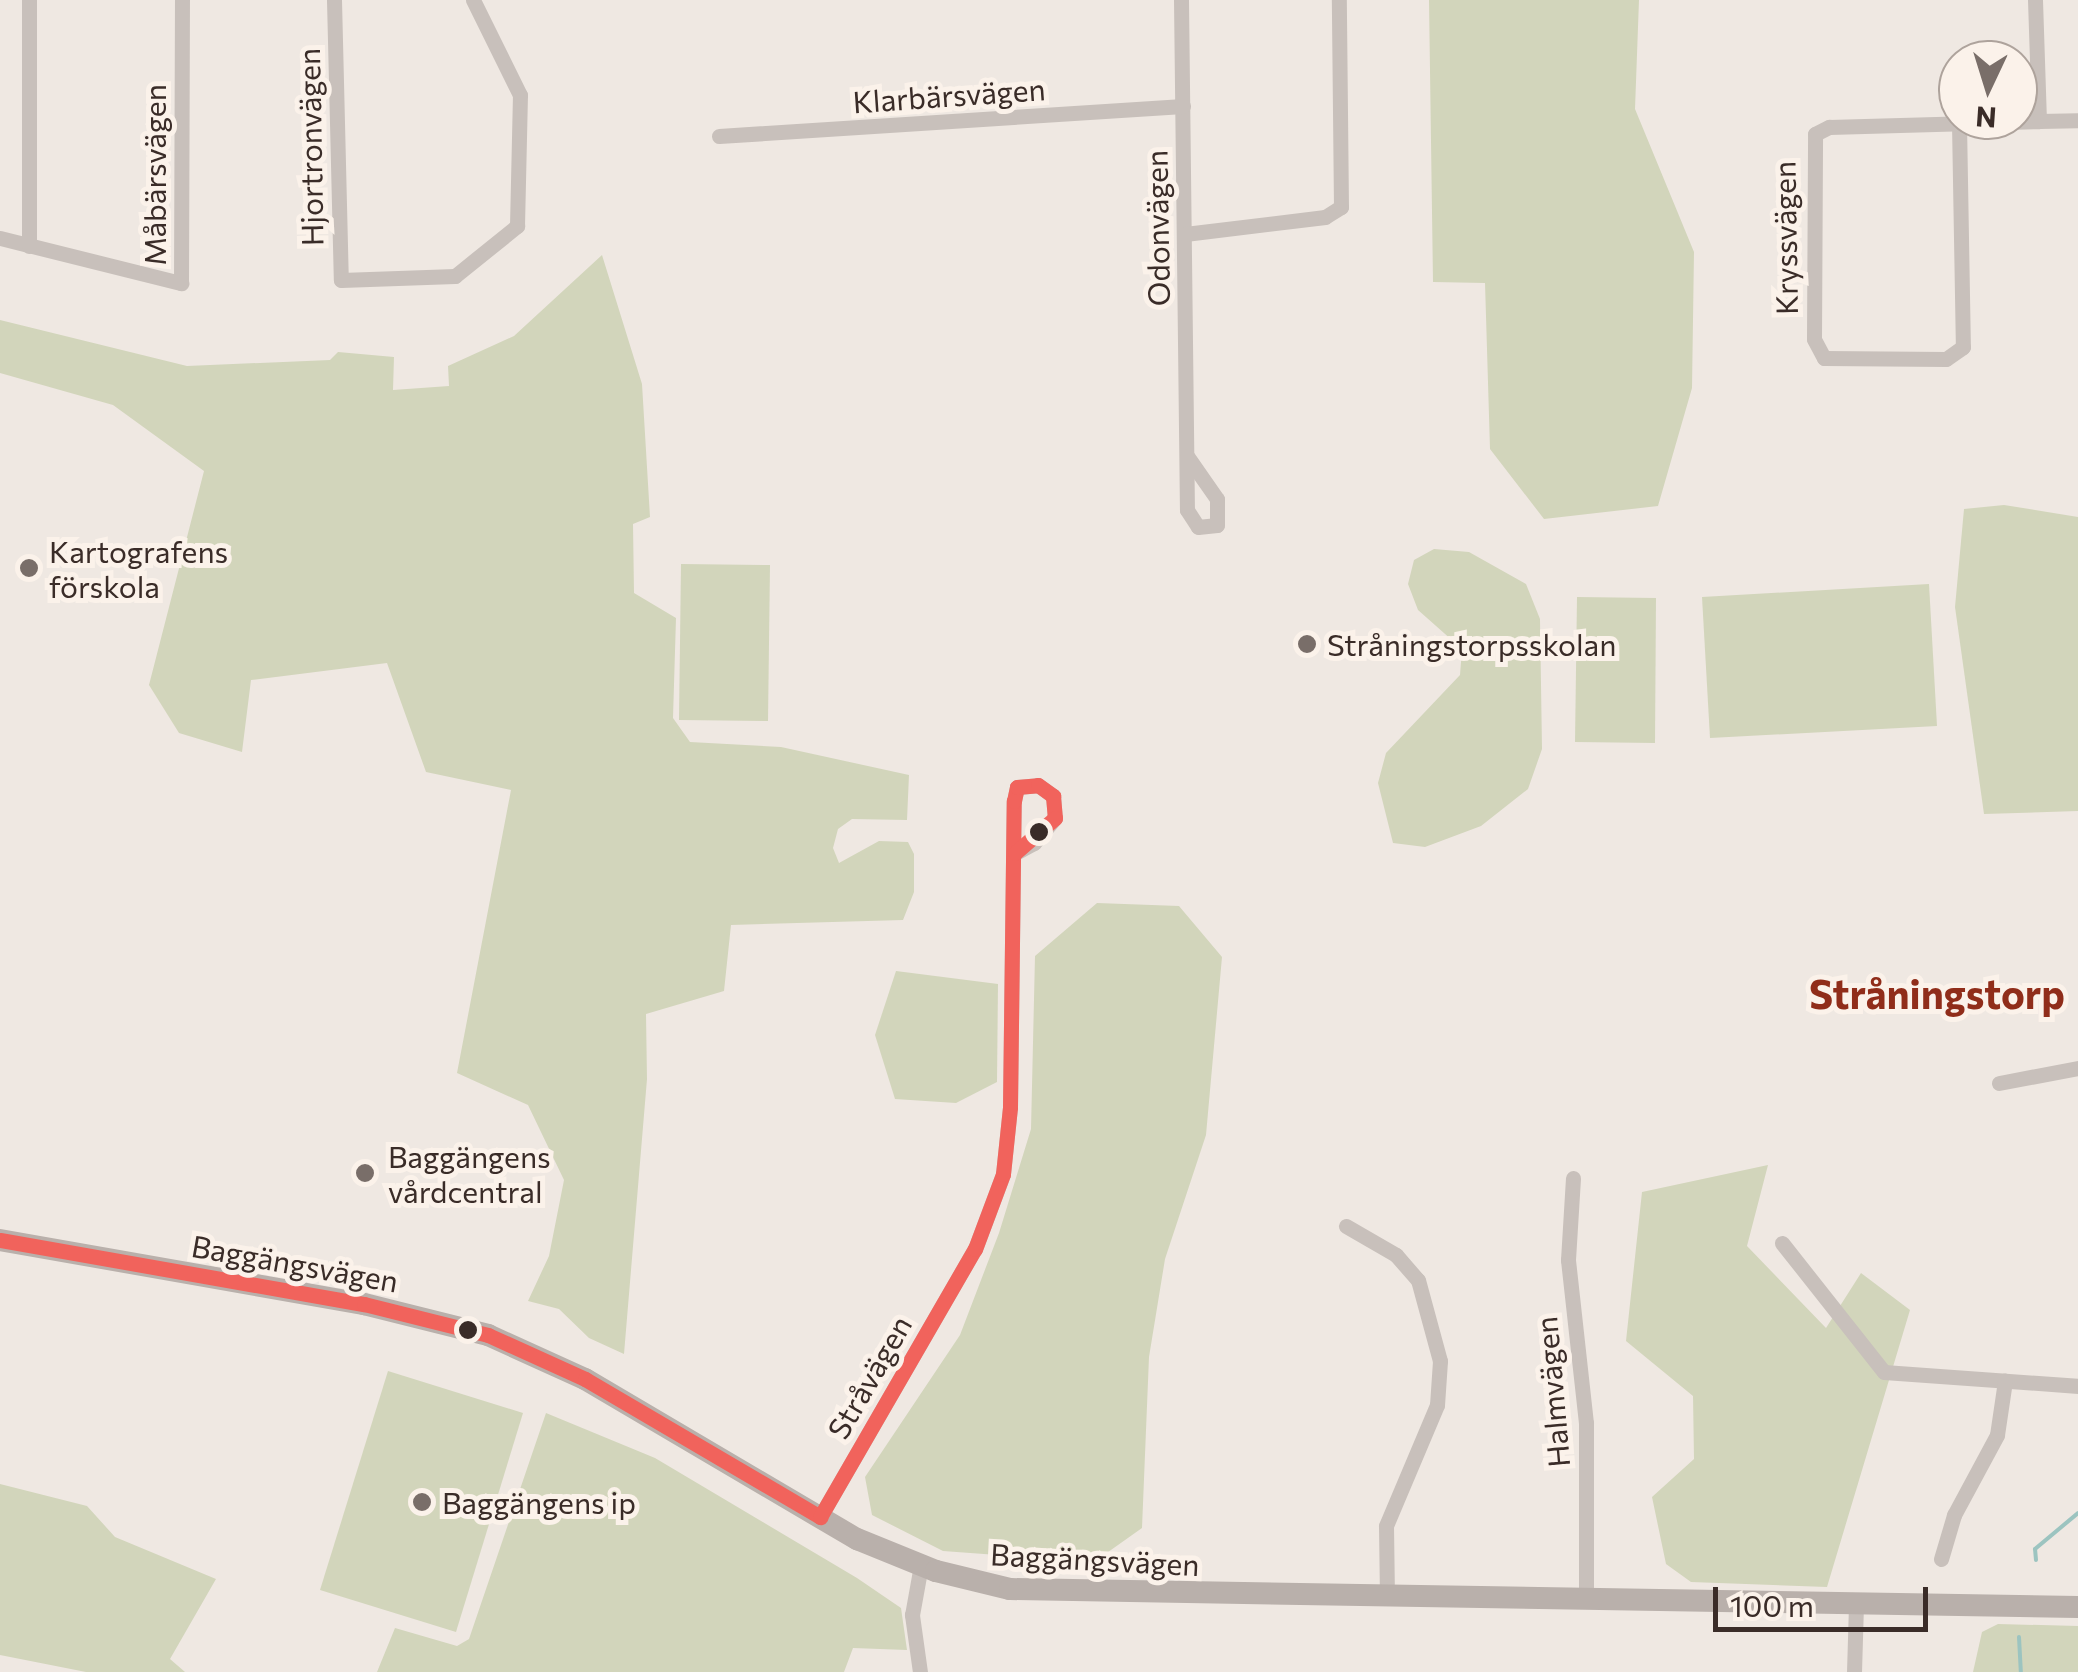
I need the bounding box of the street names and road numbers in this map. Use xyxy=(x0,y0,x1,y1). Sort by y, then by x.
street label: Hjortronvägen xyxy=(290,48,330,246)
street label: Klarbärsvägen xyxy=(851,70,1047,120)
street label: Måbärsvägen xyxy=(136,84,172,266)
street label: Odonvägen xyxy=(1138,150,1176,306)
street label: Kryssvägen xyxy=(1766,161,1804,315)
street label: Baggängsvägen xyxy=(189,1227,401,1299)
street label: Stråvägen xyxy=(819,1309,919,1445)
street label: Halmvägen xyxy=(1527,1315,1577,1469)
street label: Baggängsvägen xyxy=(990,1536,1200,1582)

